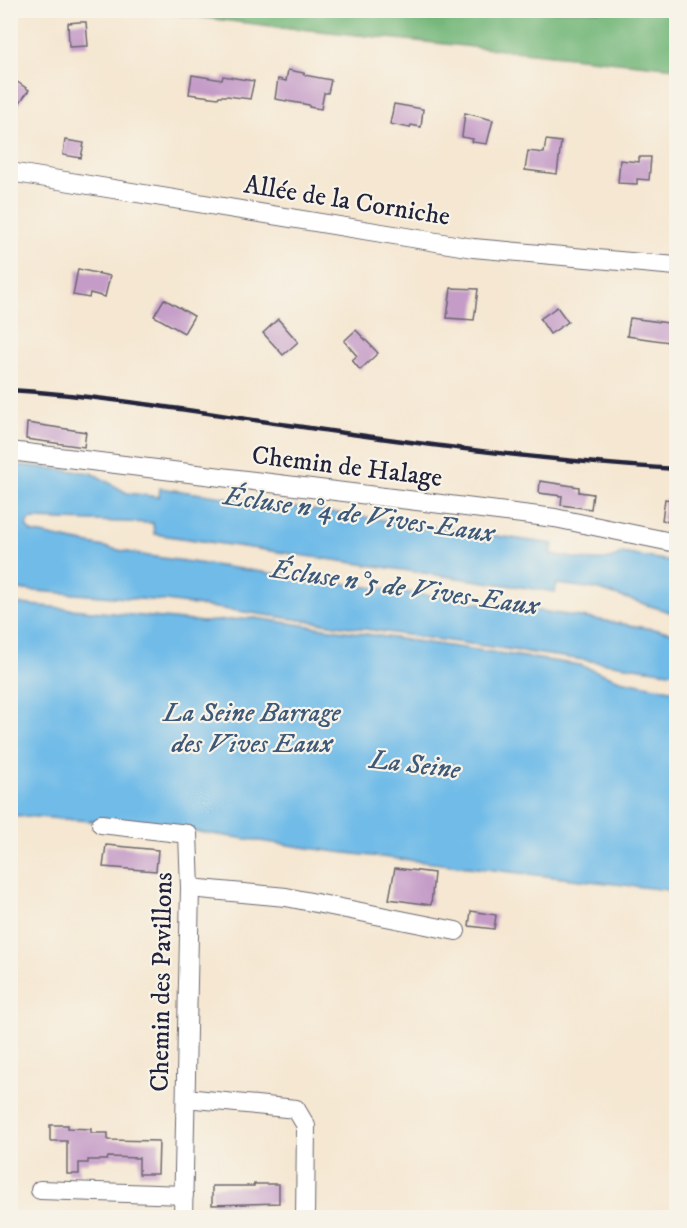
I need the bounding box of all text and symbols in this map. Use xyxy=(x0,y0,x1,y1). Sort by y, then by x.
street label: Allée de la Corniche xyxy=(242,168,452,234)
street label: Chemin de Halage xyxy=(250,439,444,495)
water label: Écluse n°4 de Vives-Eaux xyxy=(220,479,498,551)
water label: Écluse n°5 de Vives-Eaux xyxy=(267,552,543,624)
water label: La Seine Barrage des Vives Eaux xyxy=(161,696,341,761)
water label: La Seine xyxy=(366,742,463,788)
street label: Chemin des Pavillons xyxy=(144,872,180,1092)

